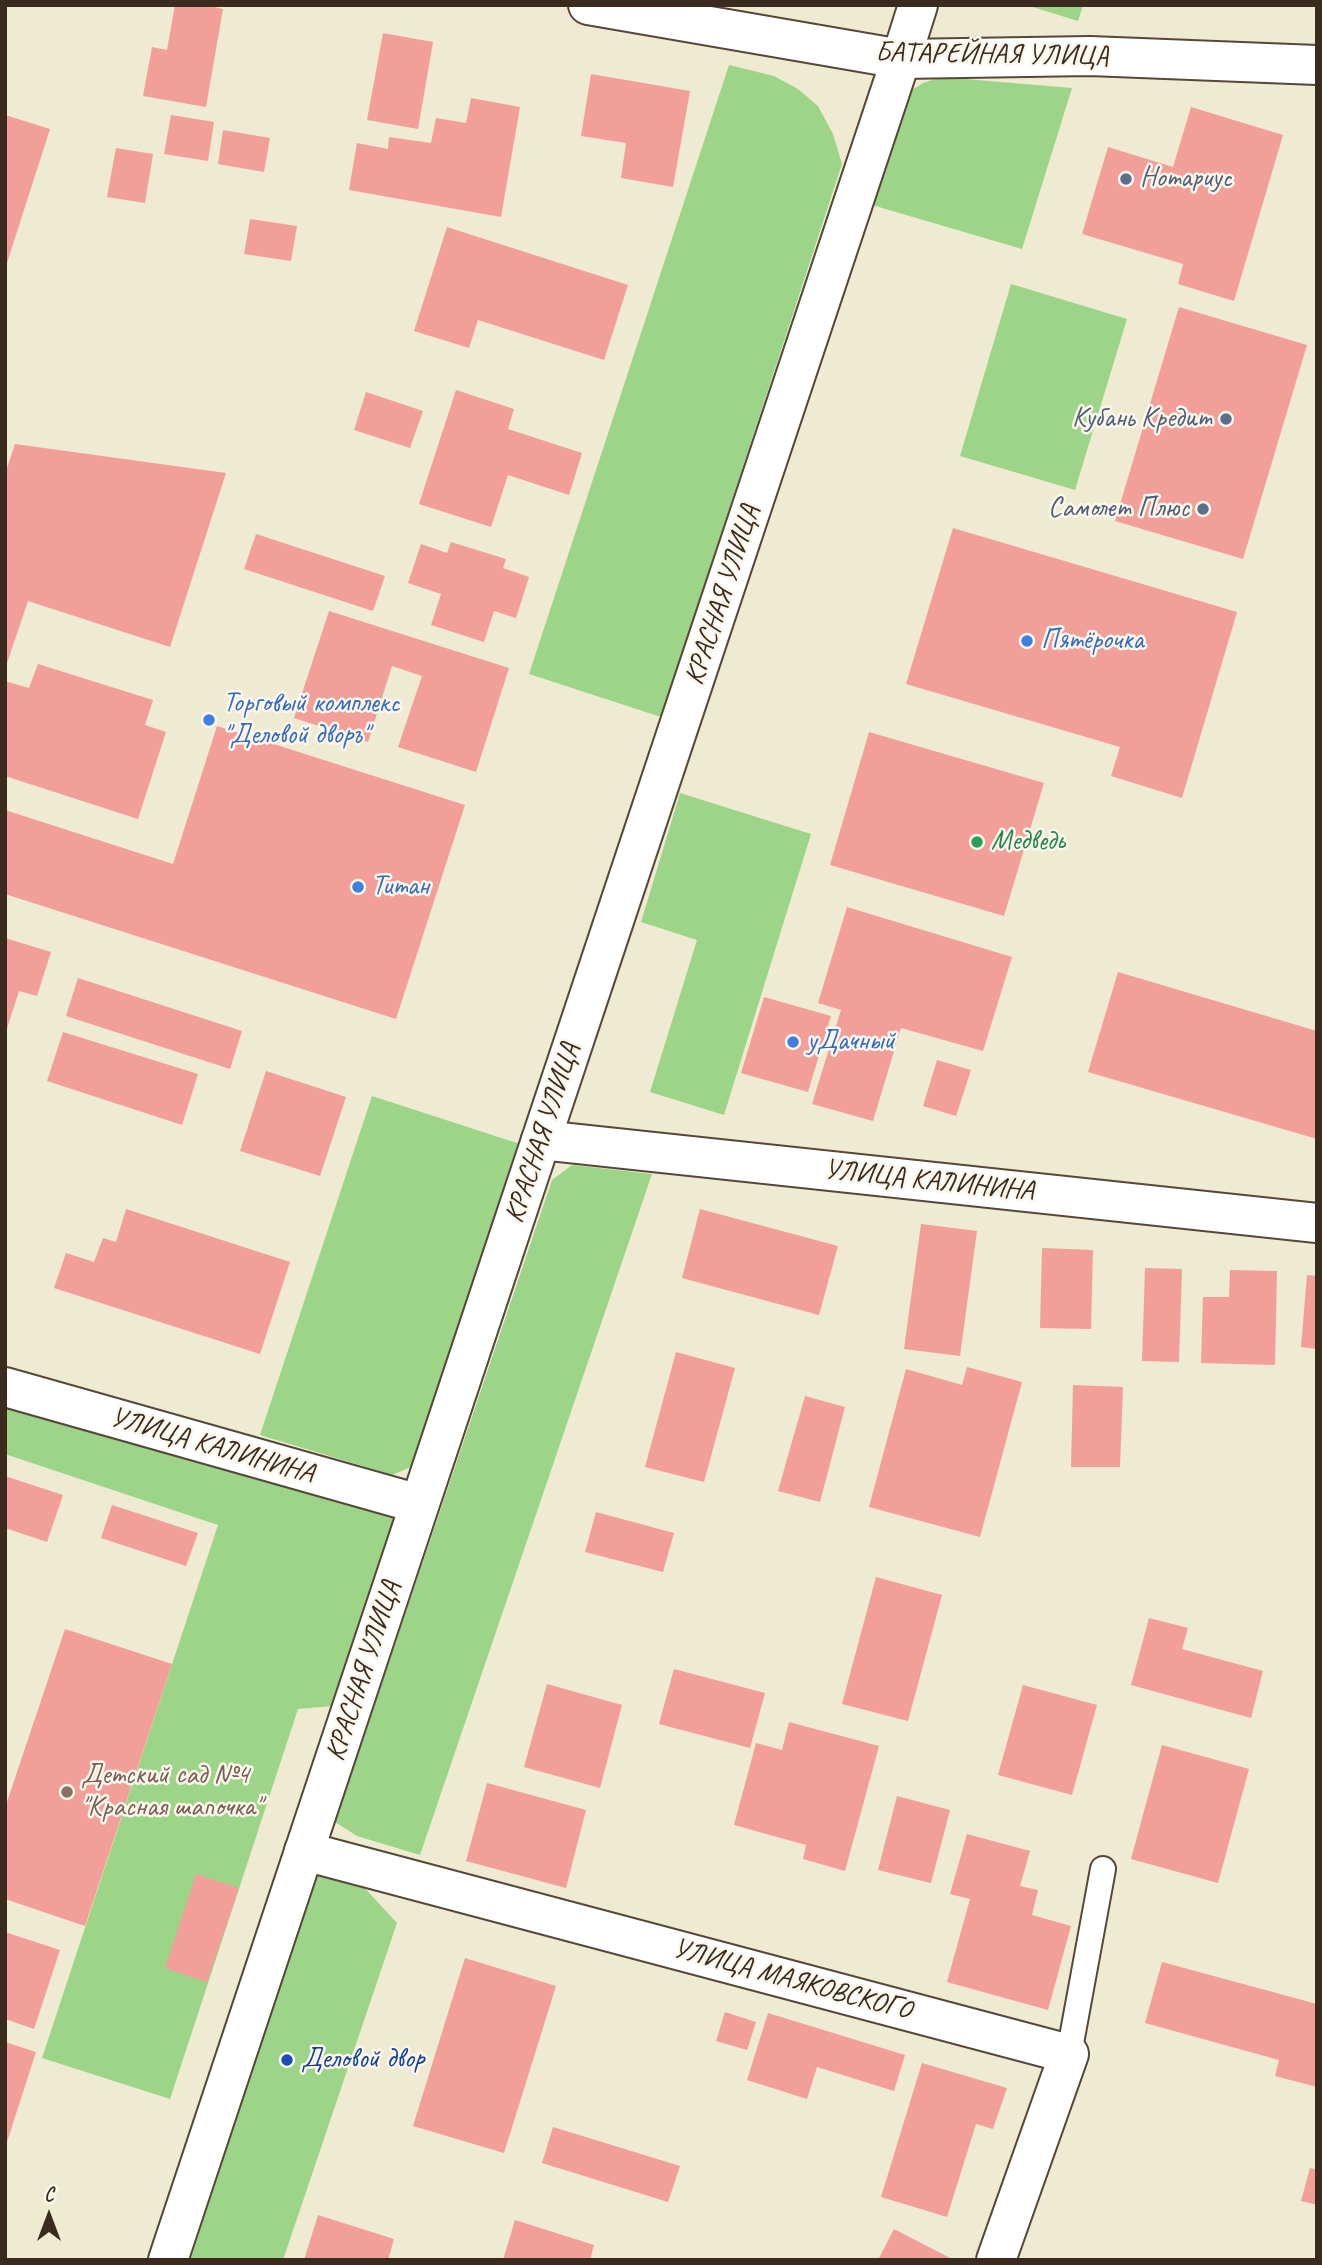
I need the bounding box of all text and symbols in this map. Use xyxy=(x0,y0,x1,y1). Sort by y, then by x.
street label: БАТАРЕЙНАЯ УЛИЦА xyxy=(875,36,1109,74)
place label: Нотариус xyxy=(1140,162,1232,196)
marker: Нотариус xyxy=(1118,171,1134,187)
place label: Кубань Кредит xyxy=(1072,402,1212,436)
marker: Кубань Кредит xyxy=(1218,411,1234,427)
place label: Самолет Плюс xyxy=(1048,492,1189,526)
street label: КРАСНАЯ УЛИЦА xyxy=(678,501,768,689)
marker: Самолет Плюс xyxy=(1195,501,1211,517)
place label: Пятёрочка xyxy=(1041,624,1144,658)
marker: Пятёрочка xyxy=(1019,633,1035,649)
place label: Торговый комплекс "Деловой дворъ" xyxy=(223,687,399,753)
marker: Торговый комплекс "Деловой дворъ" xyxy=(201,712,217,728)
place label: Медведь xyxy=(991,825,1065,859)
marker: Медведь xyxy=(969,834,985,850)
place label: Титан xyxy=(372,870,429,904)
marker: Титан xyxy=(350,879,366,895)
place label: уДачный xyxy=(807,1025,895,1059)
marker: уДачный xyxy=(785,1034,801,1050)
street label: КРАСНАЯ УЛИЦА xyxy=(498,1039,588,1227)
street label: УЛИЦА КАЛИНИНА xyxy=(822,1153,1036,1209)
street label: УЛИЦА КАЛИНИНА xyxy=(106,1401,318,1491)
street label: КРАСНАЯ УЛИЦА xyxy=(319,1577,409,1765)
place label: Детский сад №4 "Красная шапочка" xyxy=(81,1759,261,1825)
marker: Детский сад №4 "Красная шапочка" xyxy=(59,1784,75,1800)
street label: УЛИЦА МАЯКОВСКОГО xyxy=(669,1932,915,2028)
place label: Деловой двор xyxy=(301,2043,424,2077)
marker: Деловой двор xyxy=(279,2052,295,2068)
north arrow xyxy=(14,2181,84,2251)
text: С xyxy=(44,2183,54,2207)

